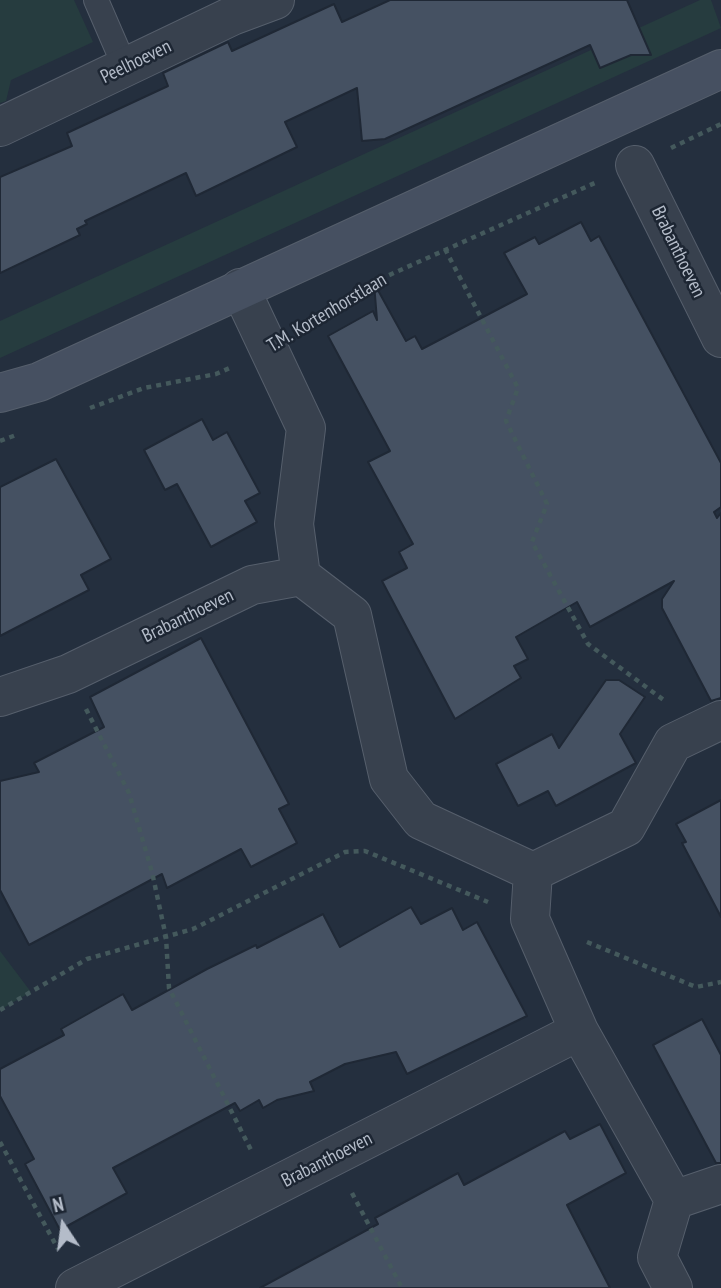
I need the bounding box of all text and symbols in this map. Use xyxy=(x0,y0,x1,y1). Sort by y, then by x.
street label: Peelhoeven xyxy=(97,35,175,89)
street label: Brabanthoeven xyxy=(646,203,710,301)
street label: T.M. Kortenhorstlaan xyxy=(263,268,391,358)
street label: Brabanthoeven xyxy=(139,584,237,648)
street label: Brabanthoeven xyxy=(278,1127,376,1193)
north arrow xyxy=(28,1190,98,1260)
text: N xyxy=(51,1192,66,1217)

